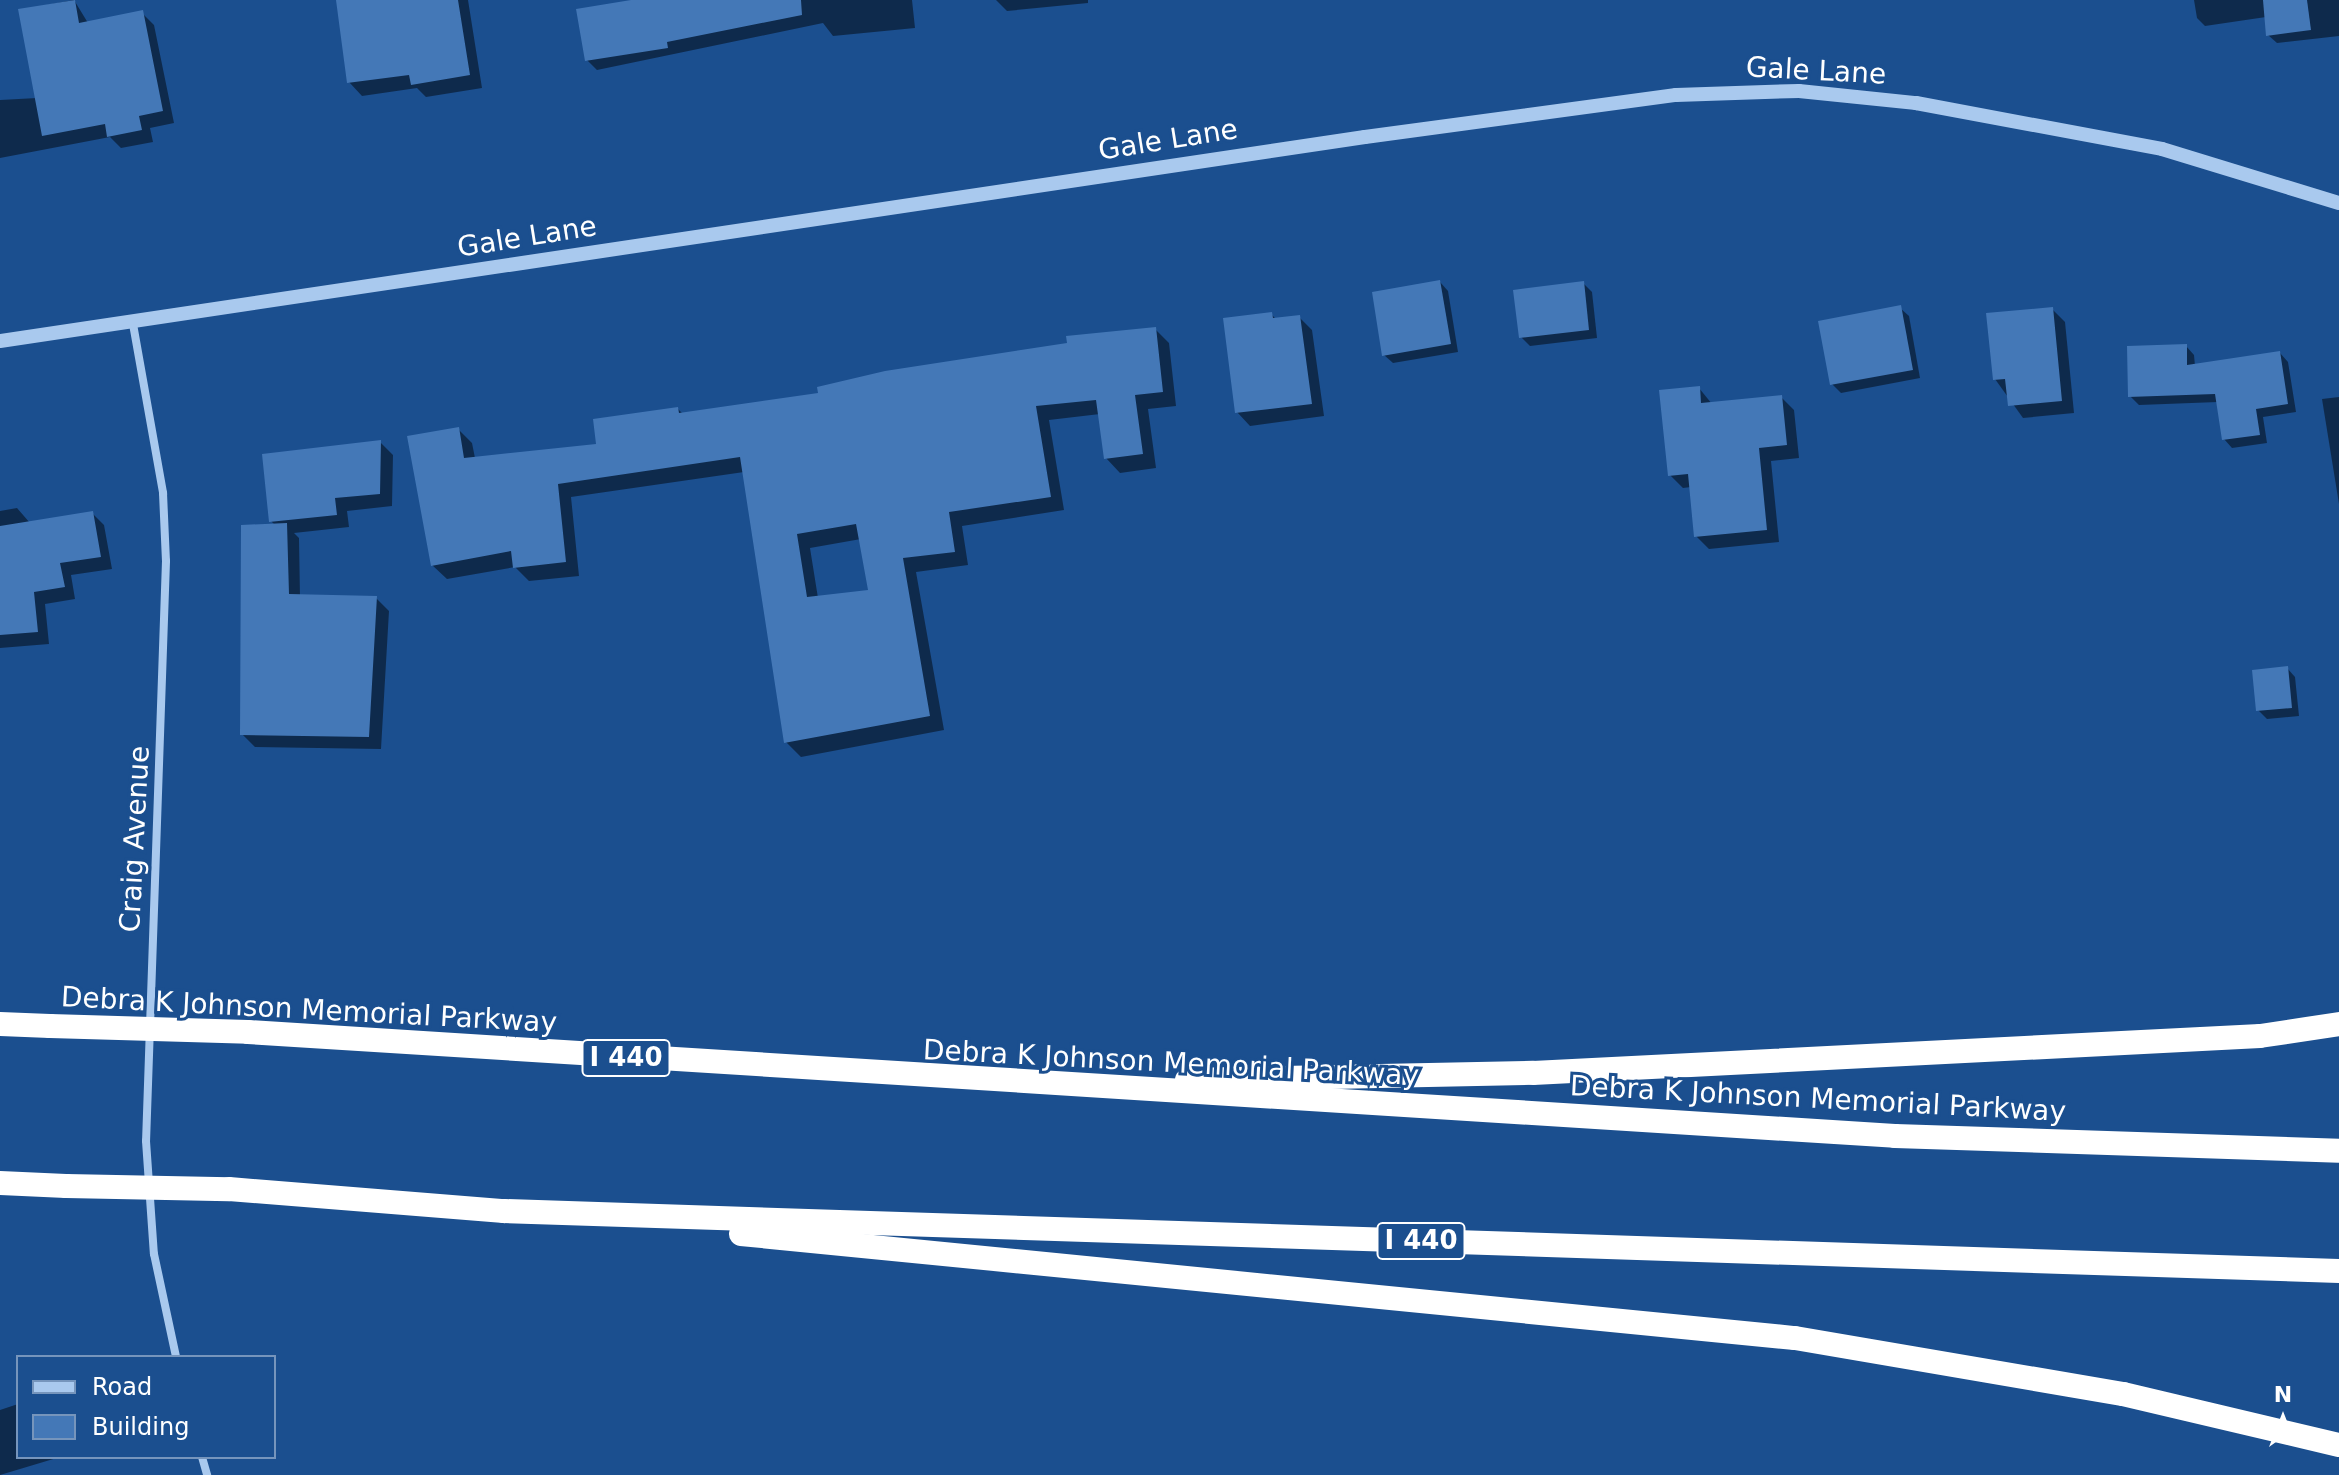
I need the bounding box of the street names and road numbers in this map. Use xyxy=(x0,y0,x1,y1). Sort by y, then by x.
street label: Gale Lane xyxy=(1745,51,1887,91)
street label: Gale Lane xyxy=(1096,112,1240,168)
street label: Gale Lane xyxy=(455,209,599,265)
street label: Craig Avenue xyxy=(113,745,157,933)
street label: Debra K Johnson Memorial Parkway xyxy=(60,980,558,1040)
street label: Debra K Johnson Memorial Parkway xyxy=(922,1033,1420,1093)
road number: I 440 xyxy=(580,1036,672,1080)
street label: Debra K Johnson Memorial Parkway xyxy=(1569,1069,2067,1129)
road number: I 440 xyxy=(1375,1219,1467,1263)

